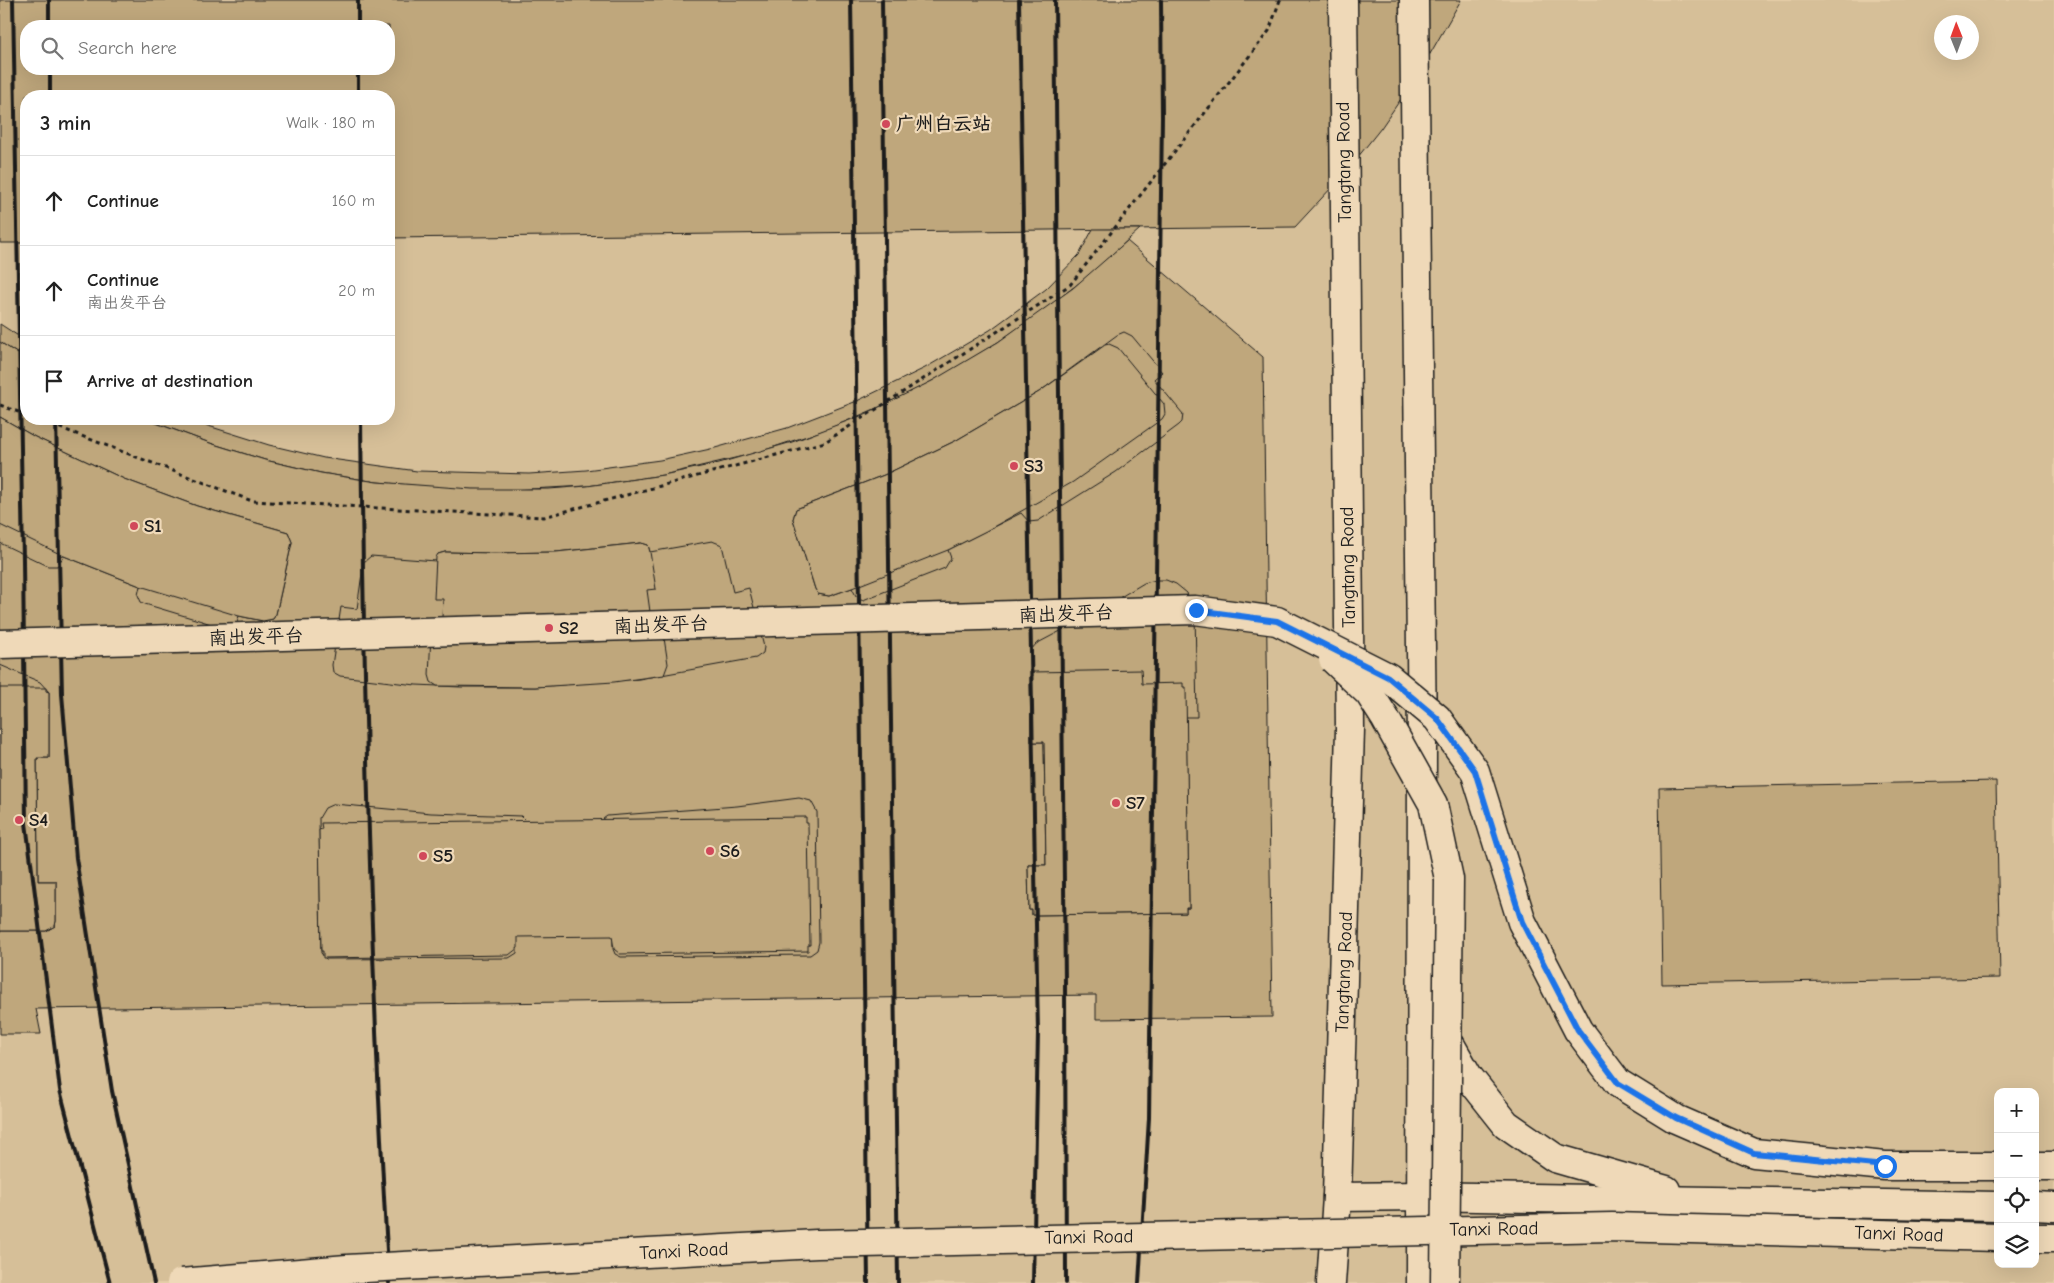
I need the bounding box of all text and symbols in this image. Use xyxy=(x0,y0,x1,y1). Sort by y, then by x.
north arrow xyxy=(1934,15,1979,60)
search box xyxy=(20,20,395,75)
icon: search xyxy=(38,34,66,62)
text: Search here xyxy=(78,37,177,59)
street label: Tangtang Road xyxy=(1332,101,1356,223)
text: 3 min xyxy=(40,111,91,135)
place label: 广州白云站 xyxy=(896,113,991,135)
text: Walk · 180 m xyxy=(286,114,375,132)
marker: 广州白云站 xyxy=(880,118,892,130)
icon: ahead xyxy=(40,187,68,215)
text: Continue xyxy=(87,190,159,212)
text: 160 m xyxy=(332,192,375,210)
text: Continue xyxy=(87,269,159,291)
icon: ahead xyxy=(40,277,68,305)
text: 20 m xyxy=(338,282,375,300)
text: 南出发平台 xyxy=(87,294,167,312)
icon: arrive xyxy=(40,367,68,395)
text: Arrive at destination xyxy=(87,370,253,392)
place label: S3 xyxy=(1024,455,1044,477)
marker: S3 xyxy=(1008,460,1020,472)
street label: Tangtang Road xyxy=(1336,506,1360,628)
place label: S1 xyxy=(144,515,162,537)
marker: S1 xyxy=(128,520,140,532)
route end xyxy=(1185,599,1208,622)
street label: 南出发平台 xyxy=(1018,601,1114,627)
street label: 南出发平台 xyxy=(613,612,709,638)
place label: S2 xyxy=(559,617,579,639)
marker: S2 xyxy=(543,622,555,634)
street label: 南出发平台 xyxy=(208,624,304,650)
place label: S7 xyxy=(1126,792,1145,814)
marker: S7 xyxy=(1110,797,1122,809)
place label: S4 xyxy=(29,809,48,831)
marker: S4 xyxy=(13,814,25,826)
place label: S6 xyxy=(720,840,740,862)
place label: S5 xyxy=(433,845,453,867)
marker: S6 xyxy=(704,845,716,857)
marker: S5 xyxy=(417,850,429,862)
street label: Tangtang Road xyxy=(1331,911,1357,1033)
map controls xyxy=(1994,1088,2039,1268)
button: + xyxy=(1994,1088,2039,1133)
button: − xyxy=(1994,1133,2039,1178)
route start xyxy=(1874,1155,1897,1178)
button: locate xyxy=(1994,1178,2039,1223)
street label: Tanxi Road xyxy=(1449,1217,1539,1241)
street label: Tanxi Road xyxy=(1854,1221,1944,1247)
button: layers xyxy=(1994,1223,2039,1268)
street label: Tanxi Road xyxy=(1044,1225,1134,1249)
street label: Tanxi Road xyxy=(639,1238,729,1264)

